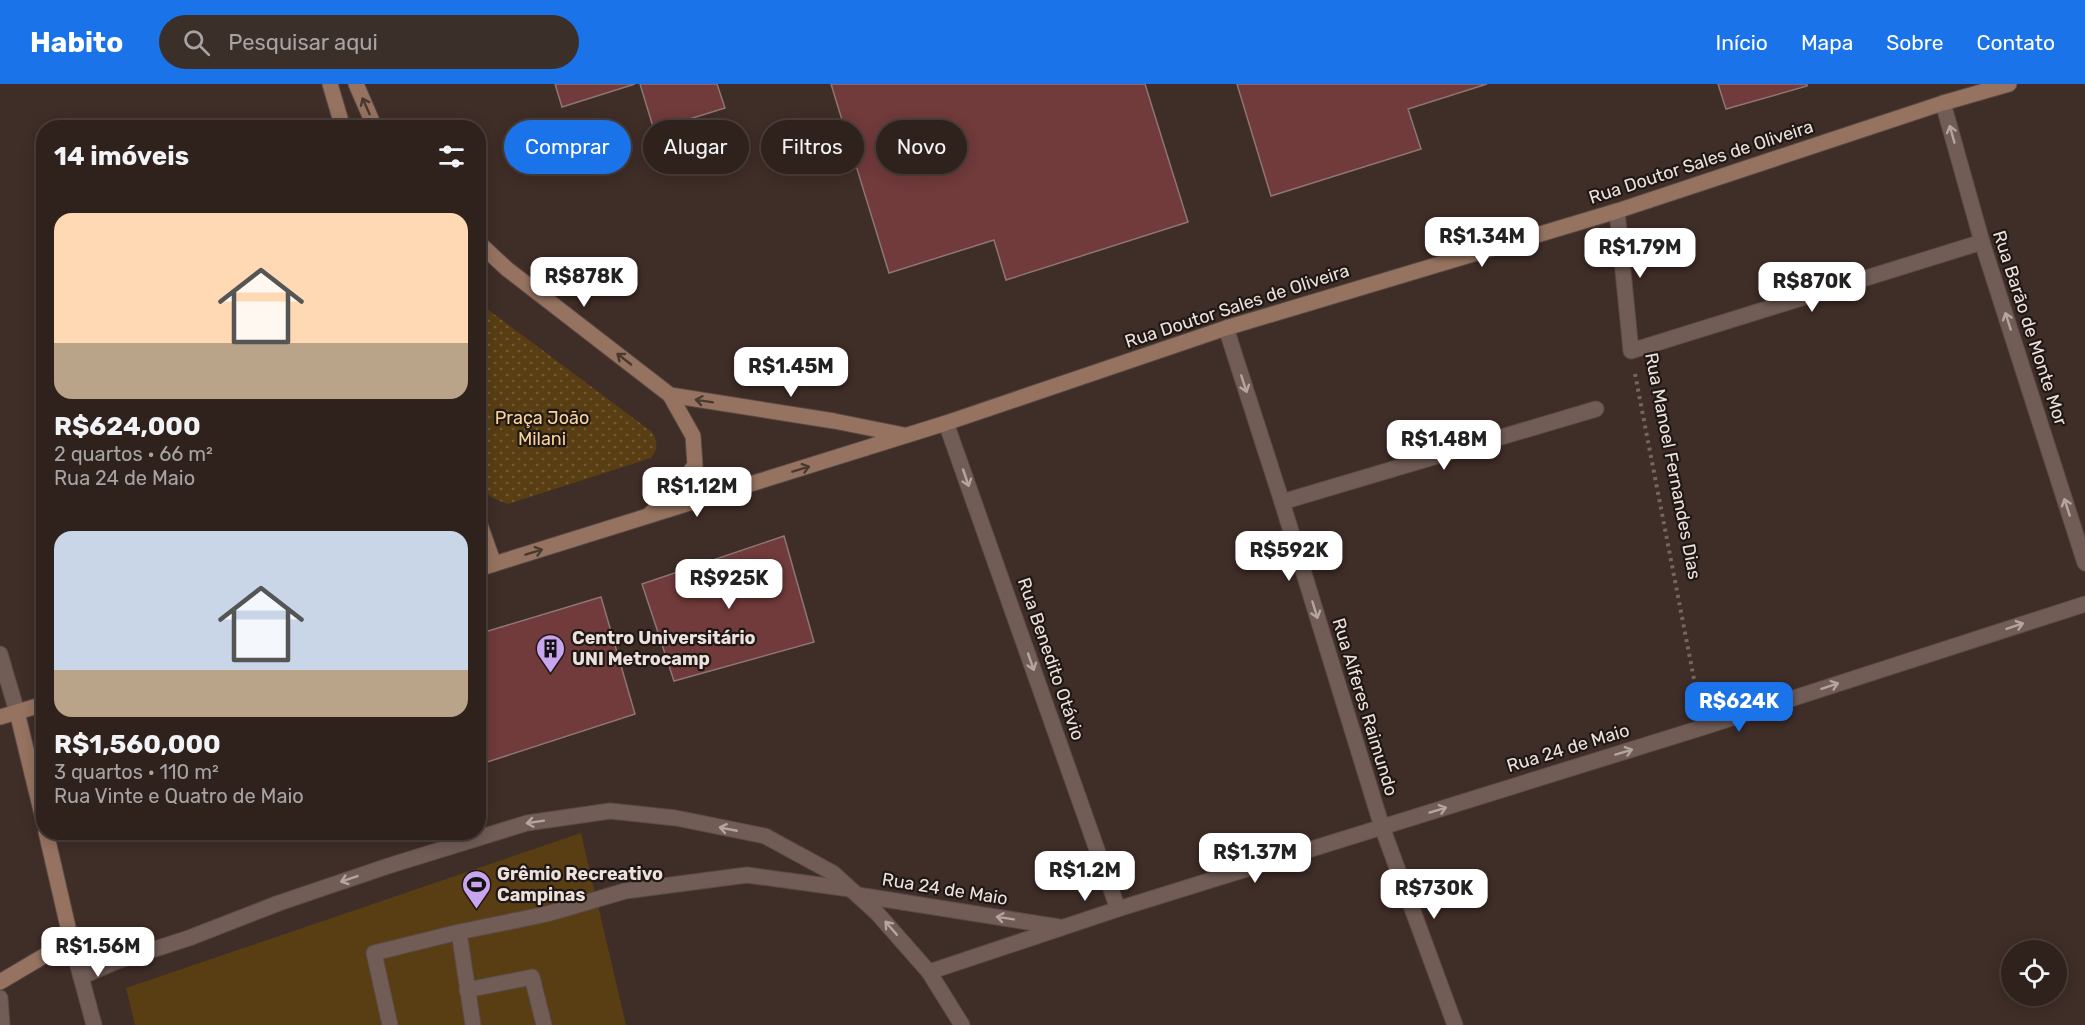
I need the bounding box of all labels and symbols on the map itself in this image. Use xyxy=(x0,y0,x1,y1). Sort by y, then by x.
one-way arrow xyxy=(359,97,371,115)
street label: Rua Doutor Sales de Oliveira xyxy=(1586,115,1816,209)
one-way arrow xyxy=(1946,125,1957,144)
pin: R$1.34M xyxy=(1427,217,1537,268)
pin: R$1.79M xyxy=(1585,228,1695,279)
street label: Rua Barão de Monte Mor xyxy=(1988,228,2072,429)
pin: R$878K xyxy=(535,257,633,308)
street label: Rua Doutor Sales de Oliveira xyxy=(1122,259,1352,353)
pin: R$870K xyxy=(1763,262,1861,313)
one-way arrow xyxy=(2001,312,2012,331)
pin: R$1.45M xyxy=(736,347,846,398)
street label: Rua Manoel Fernandes Dias xyxy=(1640,351,1706,581)
one-way arrow xyxy=(616,353,632,366)
one-way arrow xyxy=(1239,374,1250,393)
one-way arrow xyxy=(695,395,714,406)
park label: Praça João Milani xyxy=(495,407,589,450)
pin: R$1.48M xyxy=(1389,420,1499,471)
one-way arrow xyxy=(791,463,810,474)
pin: R$1.12M xyxy=(642,467,752,518)
one-way arrow xyxy=(961,468,972,487)
one-way arrow xyxy=(2061,498,2072,517)
pin: R$592K xyxy=(1240,531,1338,582)
one-way arrow xyxy=(524,546,543,557)
pin: R$925K xyxy=(680,559,778,610)
street label: Rua Benedito Otávio xyxy=(1013,575,1089,743)
one-way arrow xyxy=(1310,600,1321,619)
street label: Rua Alferes Raimundo xyxy=(1327,615,1403,799)
one-way arrow xyxy=(2005,620,2024,631)
place label: Centro Universitário UNI Metrocamp xyxy=(572,627,756,670)
building icon: Centro Universitário UNI Metrocamp xyxy=(535,632,567,674)
one-way arrow xyxy=(1026,652,1037,671)
one-way arrow xyxy=(1820,680,1839,691)
pin: R$624K xyxy=(1690,682,1788,733)
street label: Rua 24 de Maio xyxy=(1504,719,1632,777)
one-way arrow xyxy=(1614,745,1633,756)
one-way arrow xyxy=(1428,804,1447,815)
one-way arrow xyxy=(526,817,546,828)
one-way arrow xyxy=(719,823,738,834)
pin: R$1.37M xyxy=(1200,833,1310,884)
pin: R$1.2M xyxy=(1036,851,1134,902)
place label: Grêmio Recreativo Campinas xyxy=(497,863,663,906)
sports icon: Grêmio Recreativo Campinas xyxy=(460,868,492,910)
street label: Rua 24 de Maio xyxy=(881,868,1009,910)
pin: R$730K xyxy=(1385,869,1483,920)
one-way arrow xyxy=(340,875,359,886)
one-way arrow xyxy=(995,912,1015,923)
one-way arrow xyxy=(884,920,897,936)
pin: R$1.56M xyxy=(43,927,153,978)

